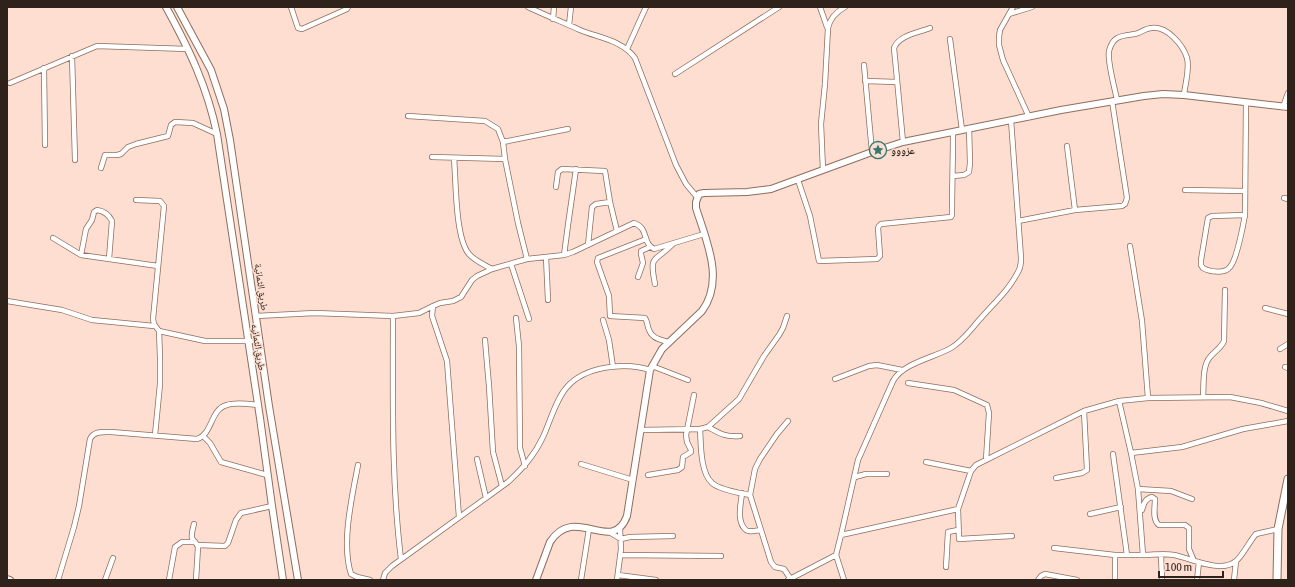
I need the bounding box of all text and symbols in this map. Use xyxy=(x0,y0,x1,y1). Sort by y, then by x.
place icon: عزووو xyxy=(868,140,888,160)
place label: عزووو xyxy=(891,145,915,157)
street label: طريق الثمانية xyxy=(252,263,270,312)
street label: طريق الثمانيه xyxy=(248,323,268,372)
scale bar xyxy=(1159,553,1223,579)
text: 100 m xyxy=(1165,560,1192,574)

